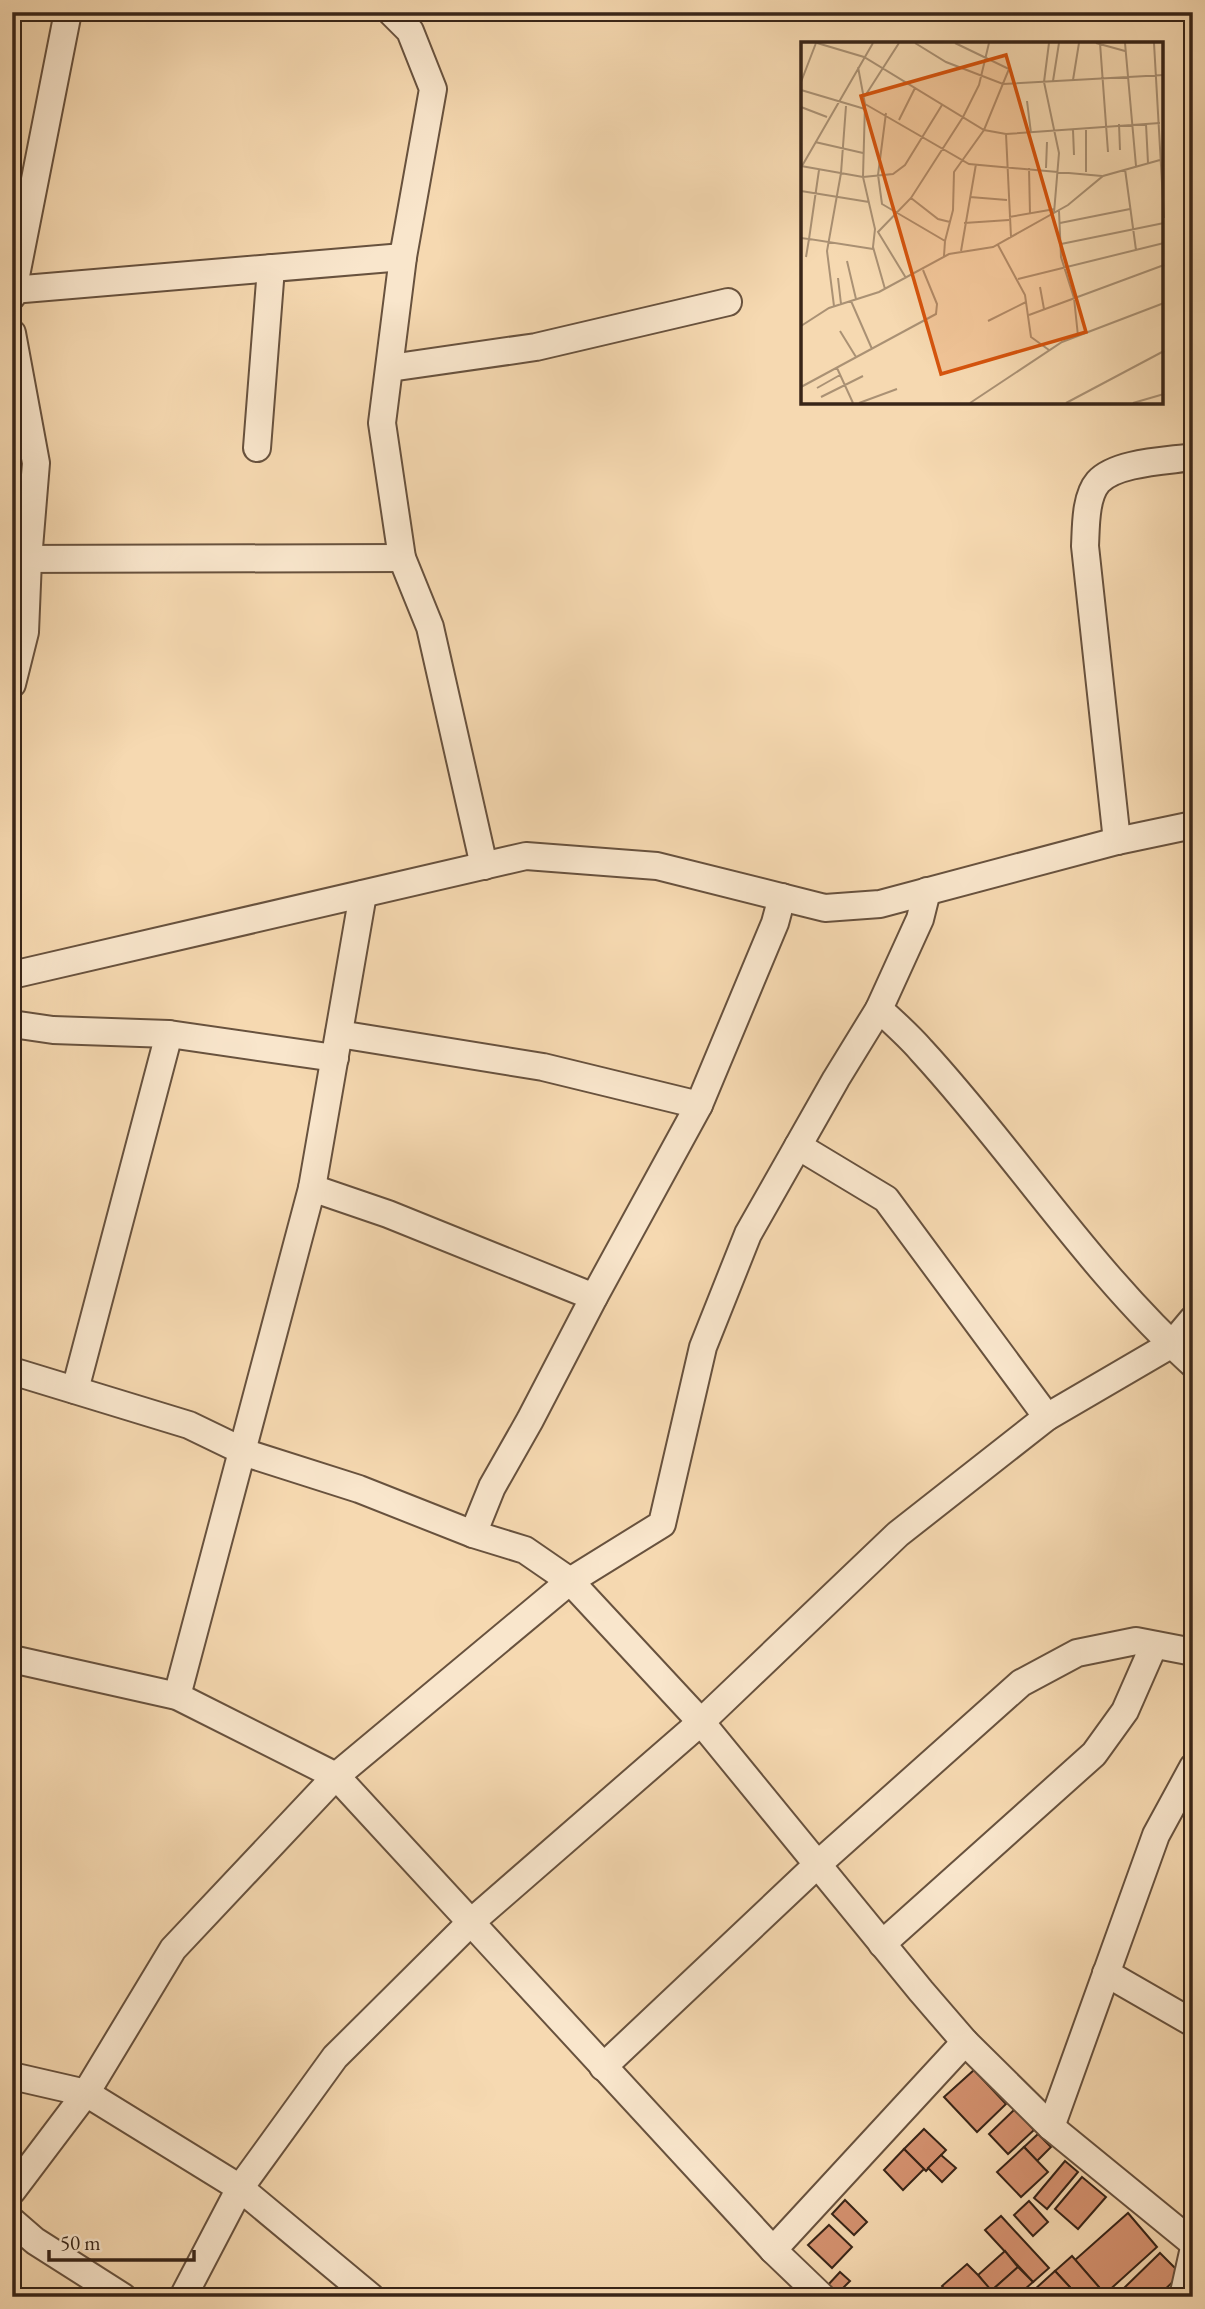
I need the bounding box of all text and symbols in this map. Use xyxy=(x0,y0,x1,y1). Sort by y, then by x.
inset map xyxy=(801,42,1163,404)
scale bar xyxy=(49,2218,194,2262)
text: 50 m xyxy=(60,2229,101,2256)

